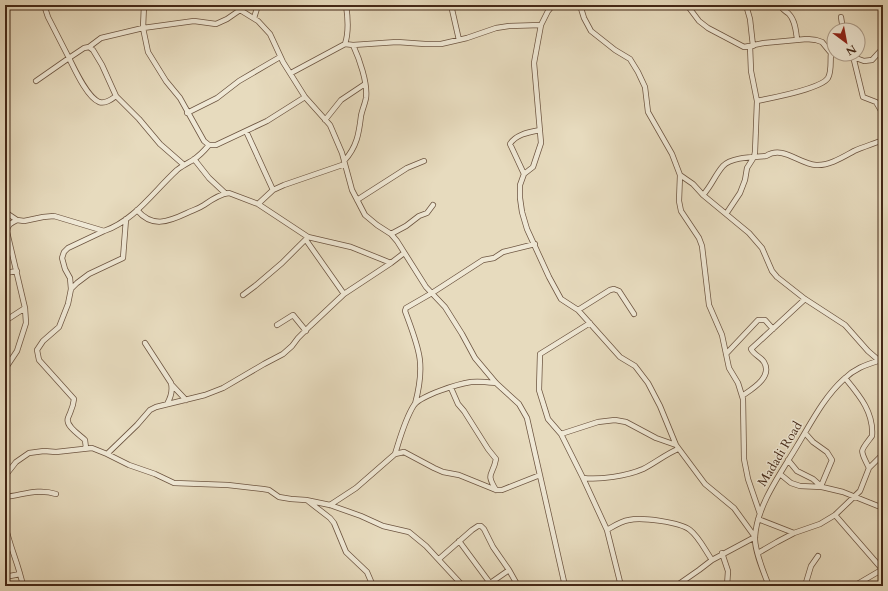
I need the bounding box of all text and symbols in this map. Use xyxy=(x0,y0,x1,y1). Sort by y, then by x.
north arrow xyxy=(826,22,866,62)
text: N xyxy=(843,41,859,59)
street label: Madadi Road xyxy=(753,418,807,490)

